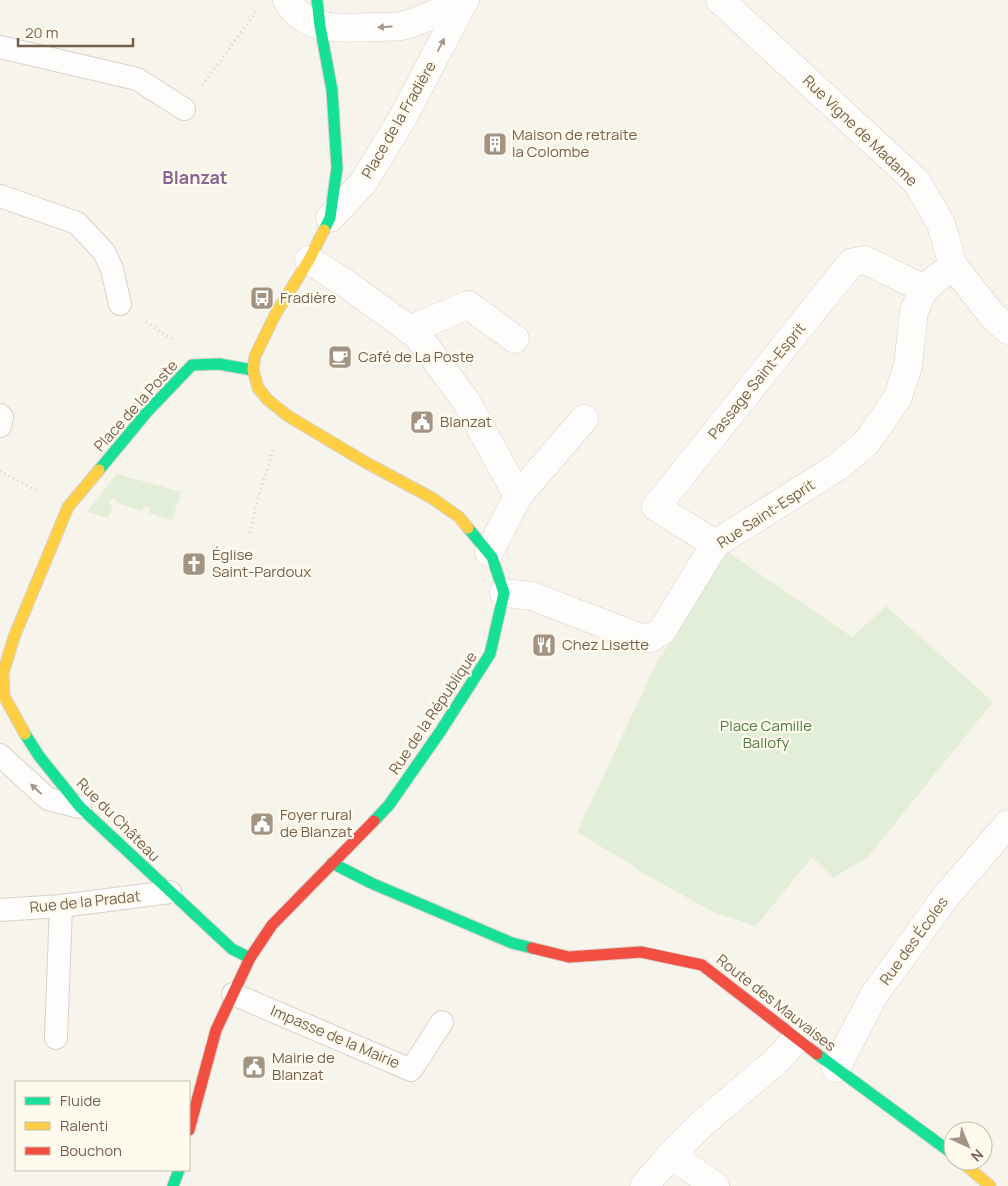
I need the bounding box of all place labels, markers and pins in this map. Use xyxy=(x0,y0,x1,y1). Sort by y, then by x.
place label: Maison de retraite la Colombe xyxy=(512,124,637,162)
building icon: Maison de retraite la Colombe xyxy=(482,131,508,157)
bus stop icon: Fradière xyxy=(249,285,275,311)
place label: Fradière xyxy=(280,287,336,308)
cafe icon: Café de La Poste xyxy=(327,344,353,370)
place label: Café de La Poste xyxy=(358,346,474,367)
public building icon: Blanzat xyxy=(409,409,435,435)
place label: Blanzat xyxy=(440,411,492,432)
place label: Église Saint-Pardoux xyxy=(212,544,311,582)
church icon: Église Saint-Pardoux xyxy=(181,551,207,577)
restaurant icon: Chez Lisette xyxy=(531,632,557,658)
place label: Chez Lisette xyxy=(562,634,649,655)
place label: Foyer rural de Blanzat xyxy=(280,804,352,842)
public building icon: Foyer rural de Blanzat xyxy=(249,811,275,837)
place label: Mairie de Blanzat xyxy=(272,1047,335,1085)
public building icon: Mairie de Blanzat xyxy=(241,1054,267,1080)

